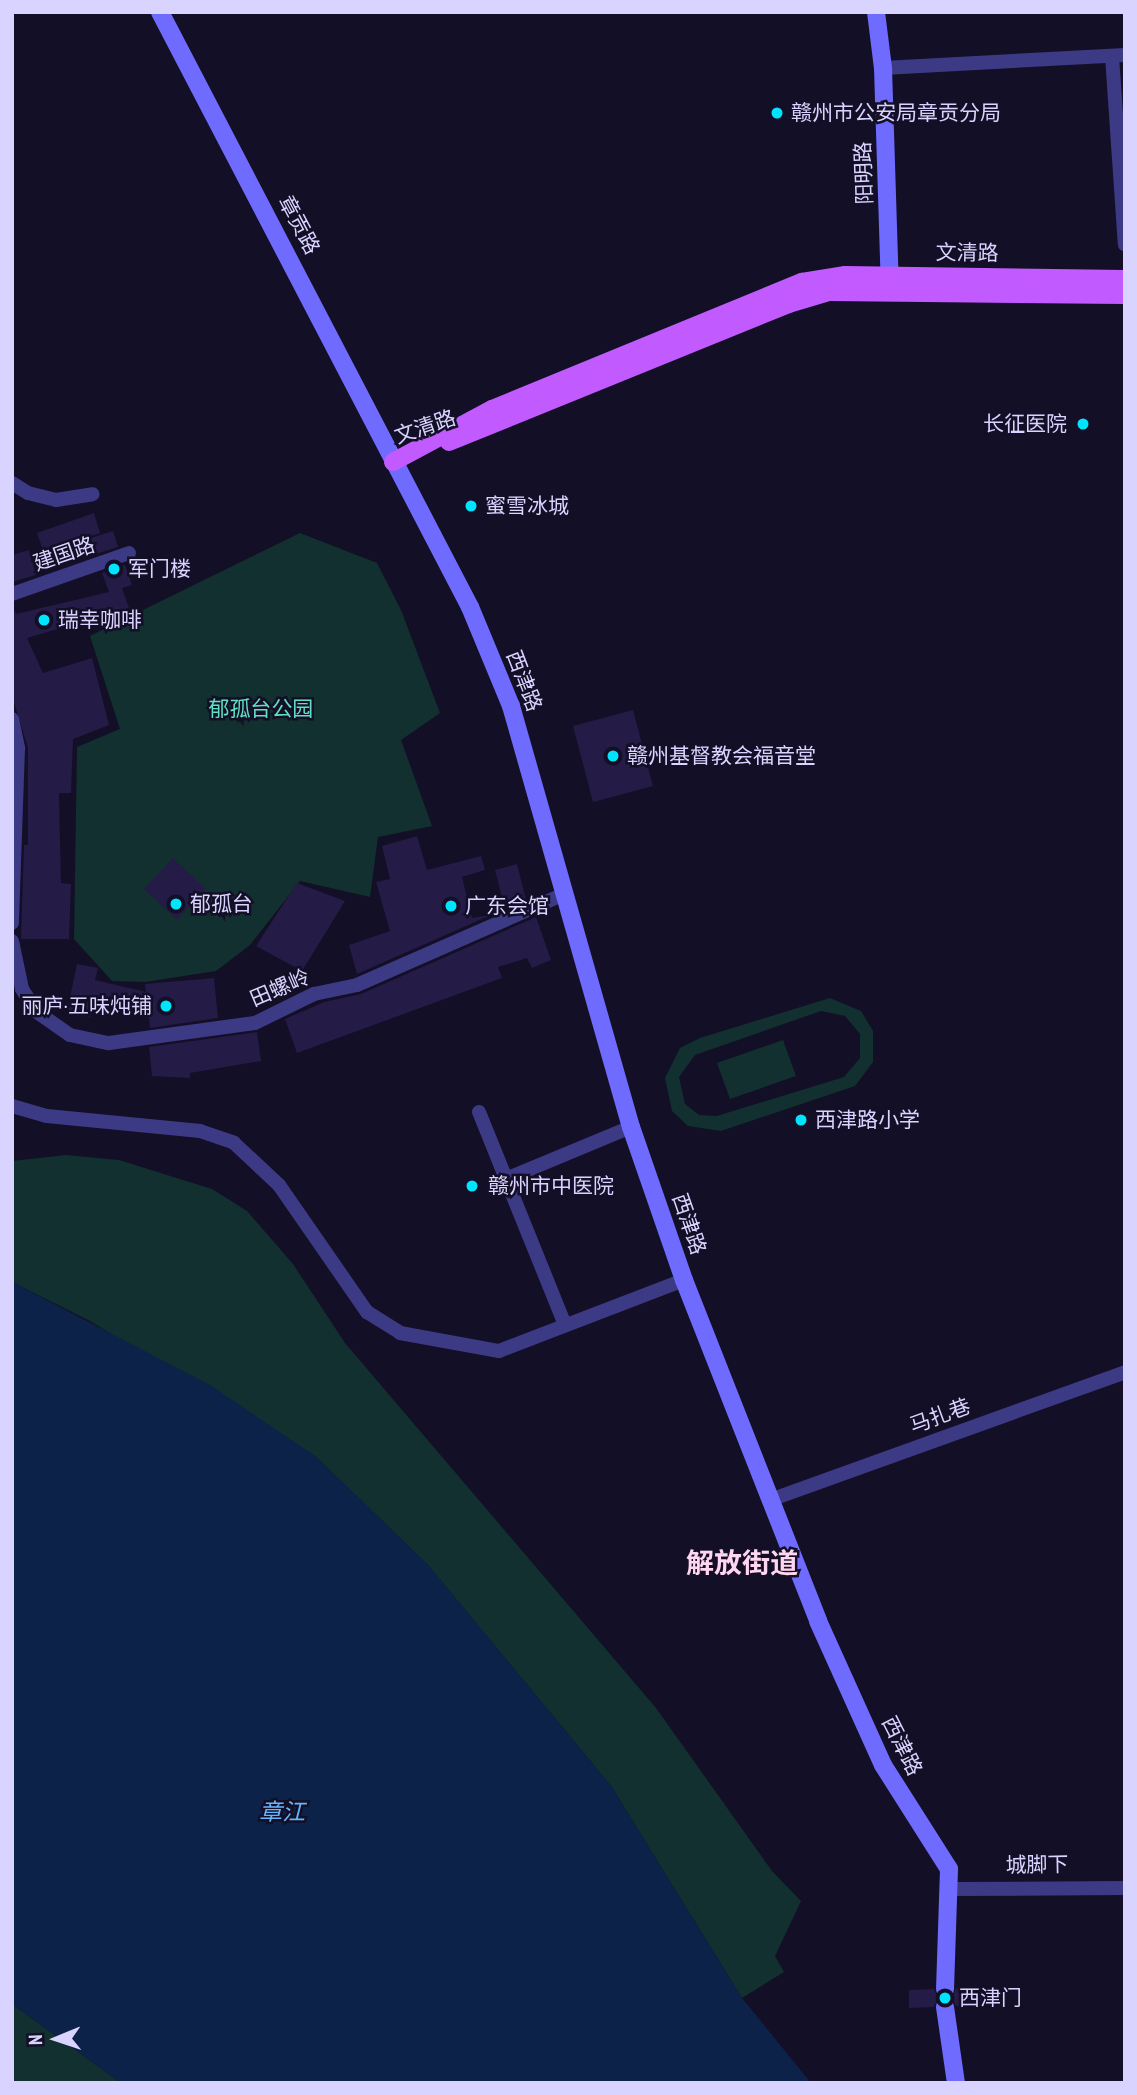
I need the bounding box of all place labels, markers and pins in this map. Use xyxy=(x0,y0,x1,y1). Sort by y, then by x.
place label: 赣州市公安局章贡分局 xyxy=(791,100,1001,126)
marker: 赣州市公安局章贡分局 xyxy=(769,105,785,121)
place label: 长征医院 xyxy=(983,411,1067,437)
marker: 长征医院 xyxy=(1073,414,1093,434)
place label: 蜜雪冰城 xyxy=(485,493,569,519)
marker: 蜜雪冰城 xyxy=(463,498,479,514)
place label: 军门楼 xyxy=(128,556,191,582)
marker: 军门楼 xyxy=(106,561,122,577)
place label: 瑞幸咖啡 xyxy=(58,607,142,633)
marker: 瑞幸咖啡 xyxy=(36,612,52,628)
place label: 赣州基督教会福音堂 xyxy=(627,743,816,769)
marker: 赣州基督教会福音堂 xyxy=(605,748,621,764)
place label: 郁孤台 xyxy=(190,891,253,917)
place label: 广东会馆 xyxy=(465,893,549,919)
marker: 郁孤台 xyxy=(168,896,184,912)
marker: 广东会馆 xyxy=(443,898,459,914)
place label: 丽庐·五味炖铺 xyxy=(22,993,152,1019)
marker: 丽庐·五味炖铺 xyxy=(158,998,174,1014)
place label: 西津路小学 xyxy=(815,1107,920,1133)
marker: 西津路小学 xyxy=(793,1112,809,1128)
place label: 赣州市中医院 xyxy=(488,1173,614,1199)
marker: 赣州市中医院 xyxy=(462,1176,482,1196)
place label: 西津门 xyxy=(959,1985,1022,2011)
marker: 西津门 xyxy=(937,1990,953,2006)

